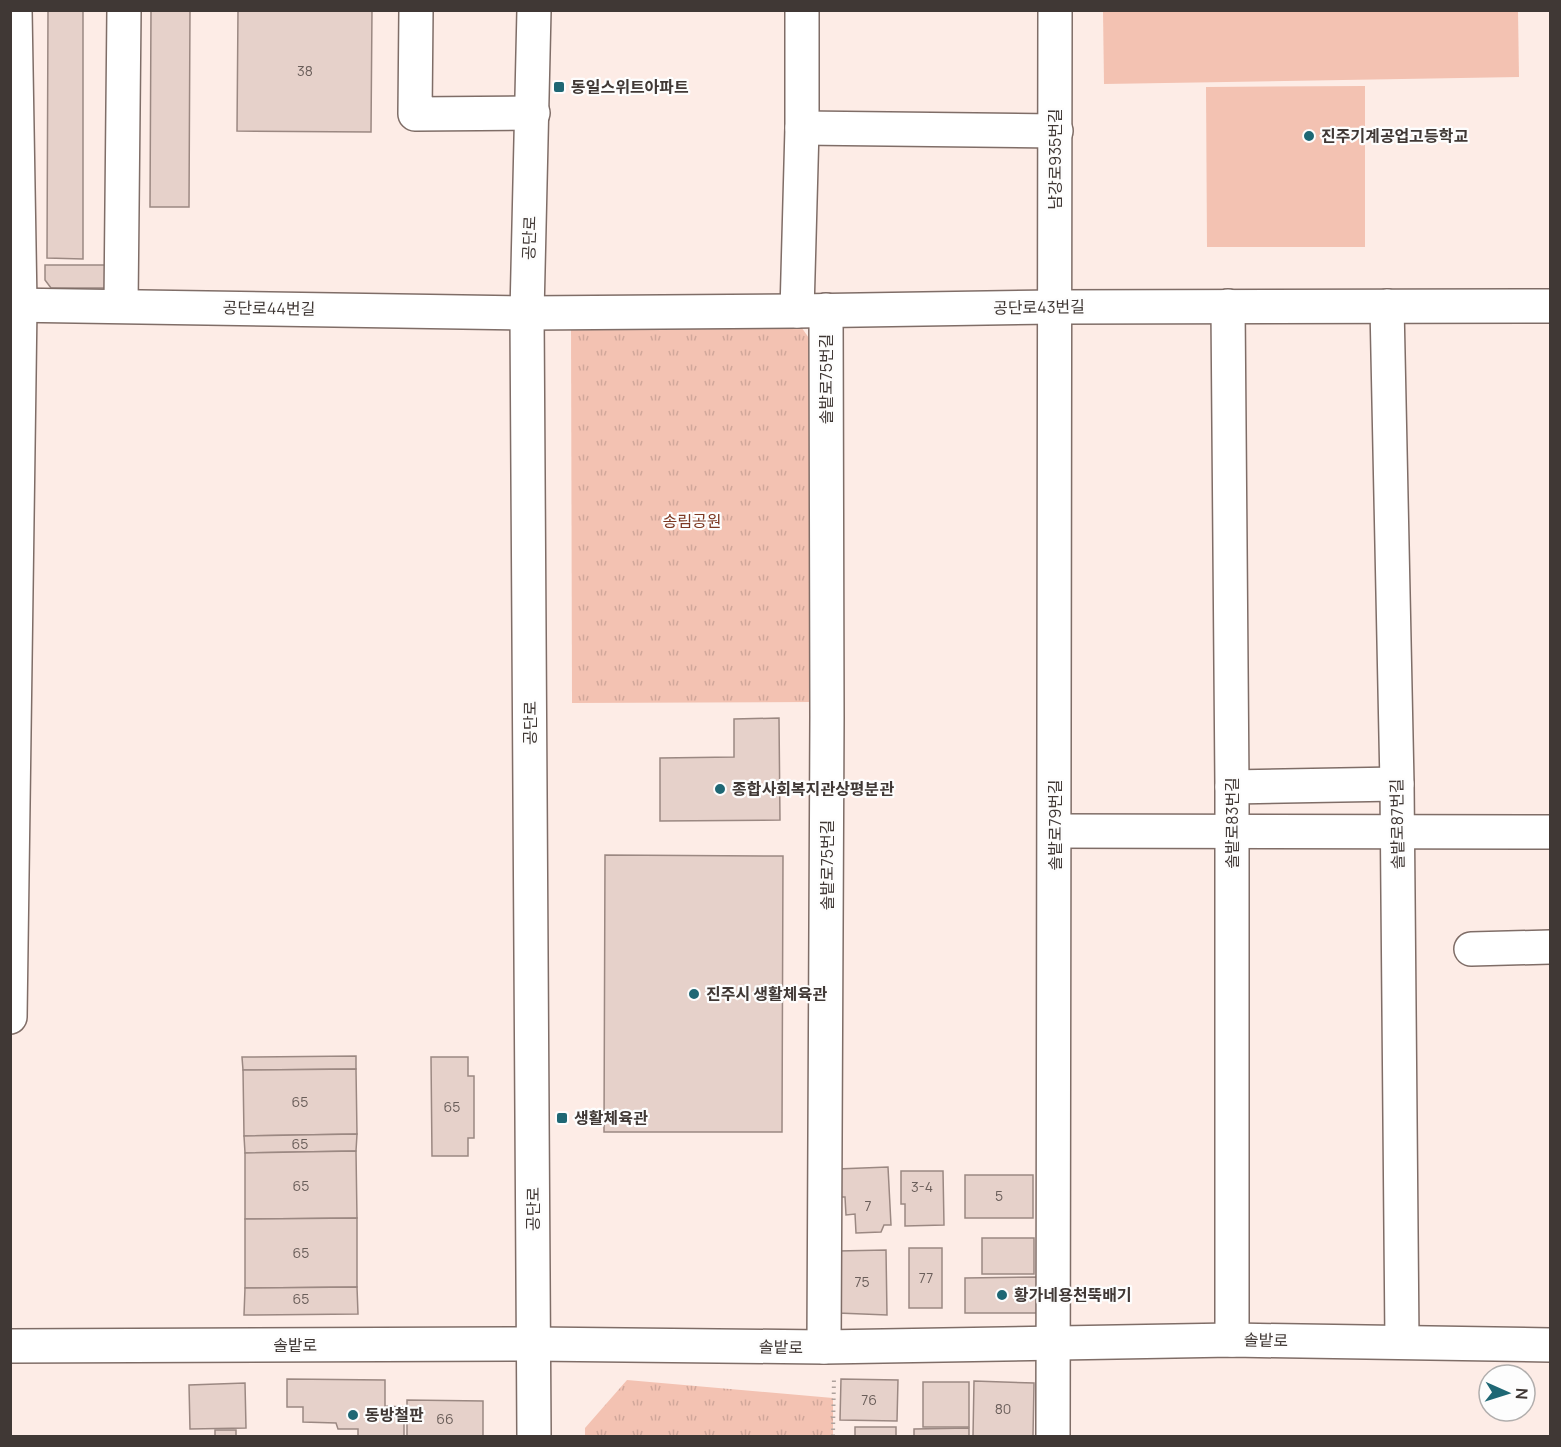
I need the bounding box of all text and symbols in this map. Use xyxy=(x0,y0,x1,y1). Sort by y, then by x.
house number: 38 xyxy=(297,61,313,80)
place label: 동일스위트아파트 xyxy=(571,76,689,98)
marker: 동일스위트아파트 xyxy=(552,80,566,94)
street label: 남강로935번길 xyxy=(1044,108,1066,210)
place label: 진주기계공업고등학교 xyxy=(1321,125,1468,147)
marker: 진주기계공업고등학교 xyxy=(1302,129,1316,143)
street label: 공단로 xyxy=(517,215,541,260)
street label: 공단로43번길 xyxy=(993,295,1085,319)
street label: 공단로44번길 xyxy=(223,296,315,320)
street label: 솔밭로75번길 xyxy=(815,334,837,424)
park label: 송림공원 xyxy=(663,510,721,532)
street label: 공단로 xyxy=(519,701,541,745)
street label: 솔밭로83번길 xyxy=(1221,777,1243,869)
place label: 종합사회복지관상평분관 xyxy=(732,778,894,800)
street label: 솔밭로87번길 xyxy=(1385,778,1409,870)
street label: 솔밭로79번길 xyxy=(1044,779,1066,871)
marker: 종합사회복지관상평분관 xyxy=(713,782,727,796)
street label: 솔밭로75번길 xyxy=(816,820,838,910)
place label: 진주시 생활체육관 xyxy=(706,983,827,1005)
marker: 진주시 생활체육관 xyxy=(687,987,701,1001)
house number: 65 xyxy=(292,1092,308,1111)
house number: 65 xyxy=(444,1097,460,1116)
place label: 생활체육관 xyxy=(574,1107,648,1129)
marker: 생활체육관 xyxy=(555,1111,569,1125)
house number: 65 xyxy=(292,1134,308,1153)
house number: 65 xyxy=(293,1176,309,1195)
house number: 3-4 xyxy=(911,1177,933,1196)
house number: 5 xyxy=(995,1186,1003,1205)
street label: 공단로 xyxy=(522,1187,544,1231)
house number: 7 xyxy=(864,1196,872,1215)
house number: 65 xyxy=(293,1243,309,1262)
house number: 77 xyxy=(919,1268,933,1287)
house number: 75 xyxy=(854,1272,870,1291)
place label: 황가네용천뚝배기 xyxy=(1014,1284,1132,1306)
marker: 황가네용천뚝배기 xyxy=(995,1288,1009,1302)
house number: 65 xyxy=(293,1289,309,1308)
street label: 솔밭로 xyxy=(1244,1329,1289,1351)
street label: 솔밭로 xyxy=(273,1334,317,1356)
street label: 솔밭로 xyxy=(759,1336,804,1358)
north arrow xyxy=(1477,1363,1537,1423)
text: N xyxy=(1511,1387,1533,1400)
house number: 76 xyxy=(861,1390,877,1409)
house number: 80 xyxy=(995,1399,1011,1418)
place label: 동방철판 xyxy=(365,1404,424,1426)
marker: 동방철판 xyxy=(346,1408,360,1422)
house number: 66 xyxy=(436,1409,454,1428)

